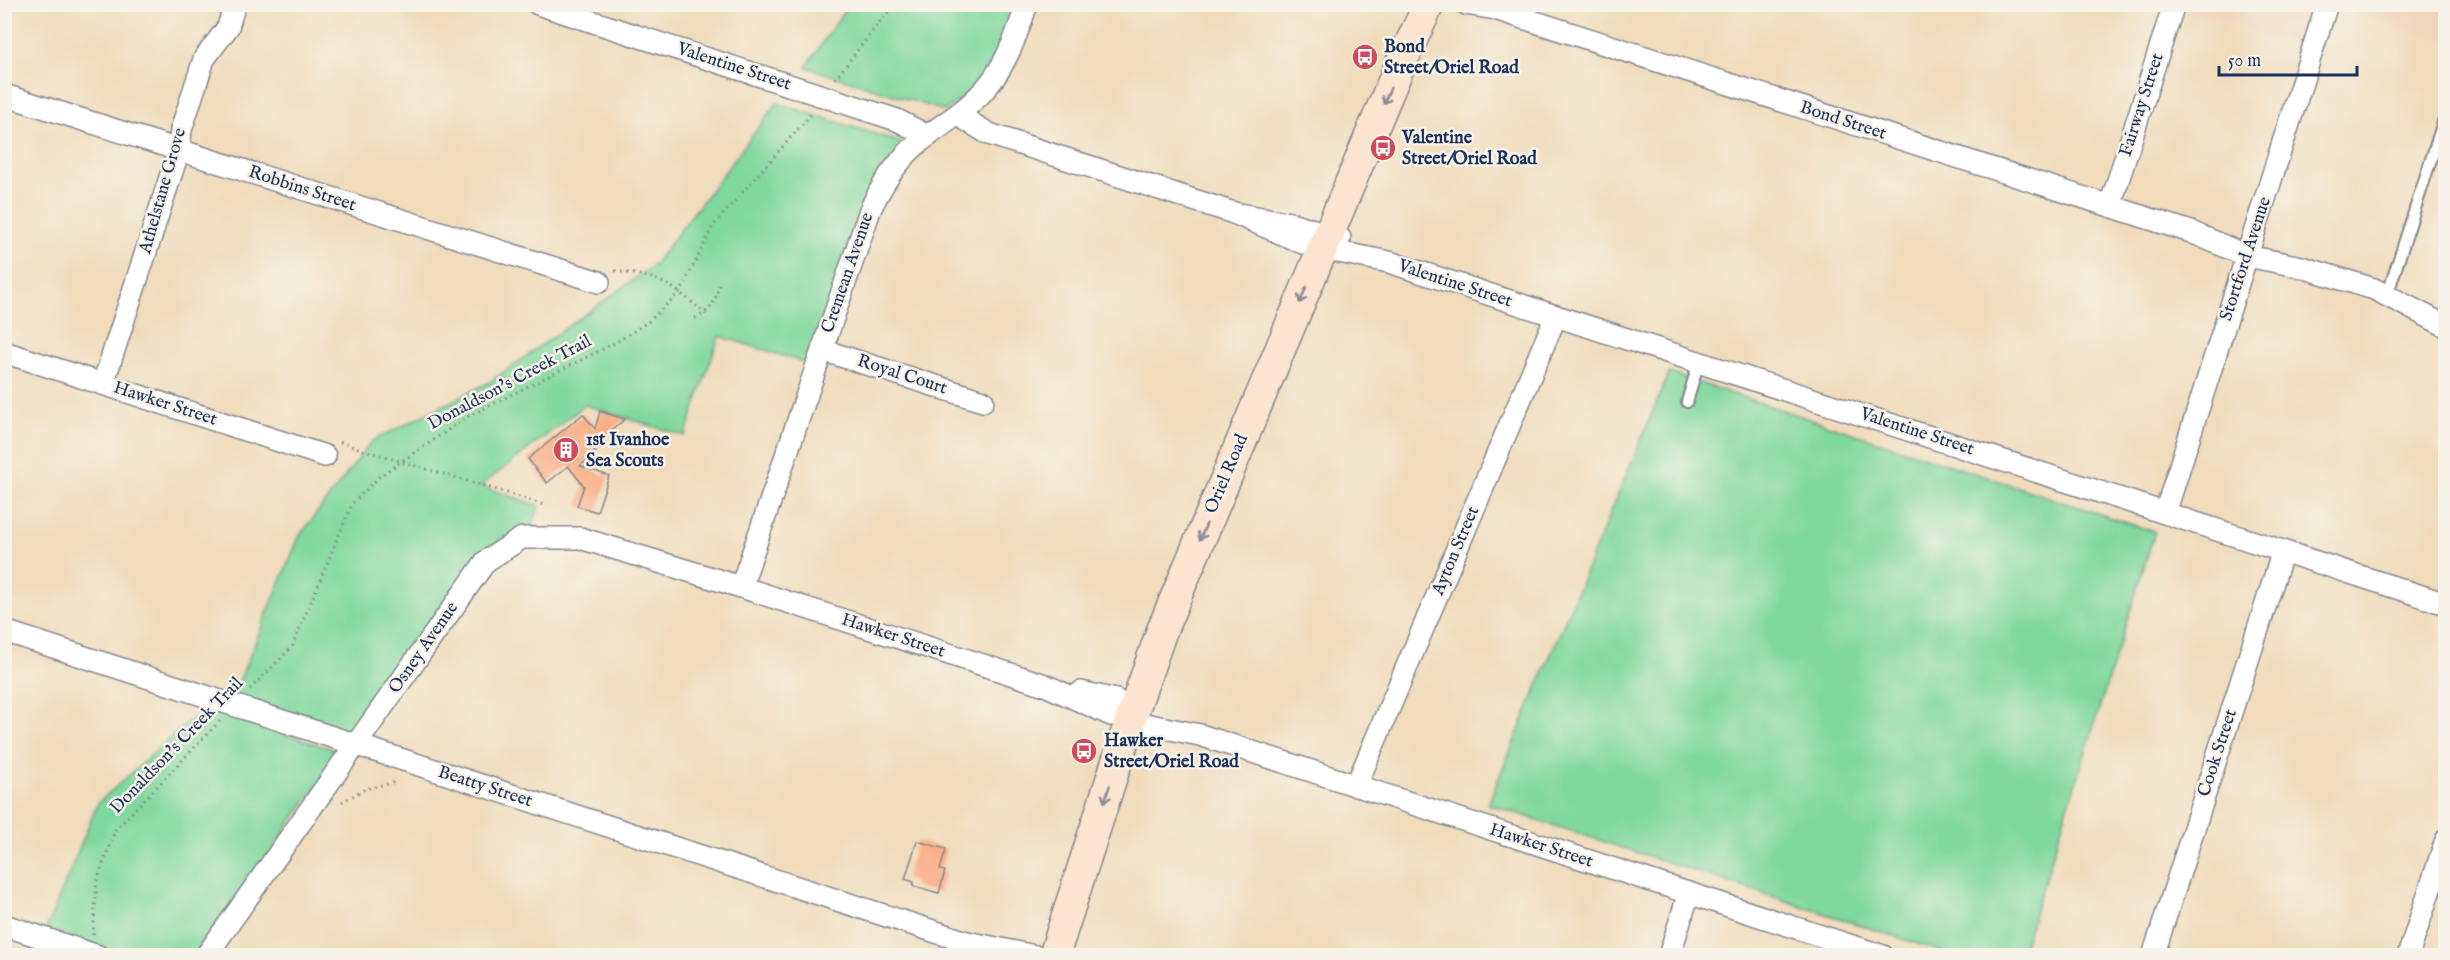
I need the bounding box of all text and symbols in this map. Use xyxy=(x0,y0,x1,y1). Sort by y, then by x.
place label: Bond Street/Oriel Road xyxy=(1384,36,1519,80)
street label: Valentine Street xyxy=(673,37,794,96)
scale bar xyxy=(2219,39,2357,77)
bus stop icon: Bond Street/Oriel Road xyxy=(1350,42,1380,72)
street label: Fairway Street xyxy=(2114,50,2170,160)
text: 50 m xyxy=(2228,50,2261,73)
one-way arrow xyxy=(1381,87,1392,105)
street label: Bond Street xyxy=(1797,96,1889,146)
street label: Athelstane Grove xyxy=(134,125,192,257)
place label: Valentine Street/Oriel Road xyxy=(1401,127,1537,171)
bus stop icon: Valentine Street/Oriel Road xyxy=(1368,133,1398,163)
street label: Robbins Street xyxy=(245,161,359,217)
street label: Stortford Avenue xyxy=(2215,194,2277,324)
street label: Cremean Avenue xyxy=(817,210,879,336)
street label: Valentine Street xyxy=(1394,254,1515,313)
one-way arrow xyxy=(1297,285,1308,303)
street label: Donaldson's Creek Trail xyxy=(424,330,596,436)
street label: Royal Court xyxy=(854,350,950,400)
street label: Hawker Street xyxy=(110,376,220,432)
street label: Valentine Street xyxy=(1856,402,1977,461)
place label: 1st Ivanhoe Sea Scouts xyxy=(586,429,670,473)
street label: Oriel Road xyxy=(1200,430,1254,517)
building icon: 1st Ivanhoe Sea Scouts xyxy=(551,435,581,465)
street label: Ayton Street xyxy=(1427,503,1485,600)
one-way arrow xyxy=(1197,523,1208,541)
street label: Osney Avenue xyxy=(384,598,464,698)
street label: Hawker Street xyxy=(838,608,948,664)
street label: Donaldson's Creek Trail xyxy=(106,673,249,819)
street label: Cook Street xyxy=(2193,706,2243,800)
place label: Hawker Street/Oriel Road xyxy=(1104,730,1239,774)
bus stop icon: Hawker Street/Oriel Road xyxy=(1069,736,1099,766)
street label: Beatty Street xyxy=(435,761,535,813)
one-way arrow xyxy=(1100,784,1111,803)
street label: Hawker Street xyxy=(1486,818,1596,874)

